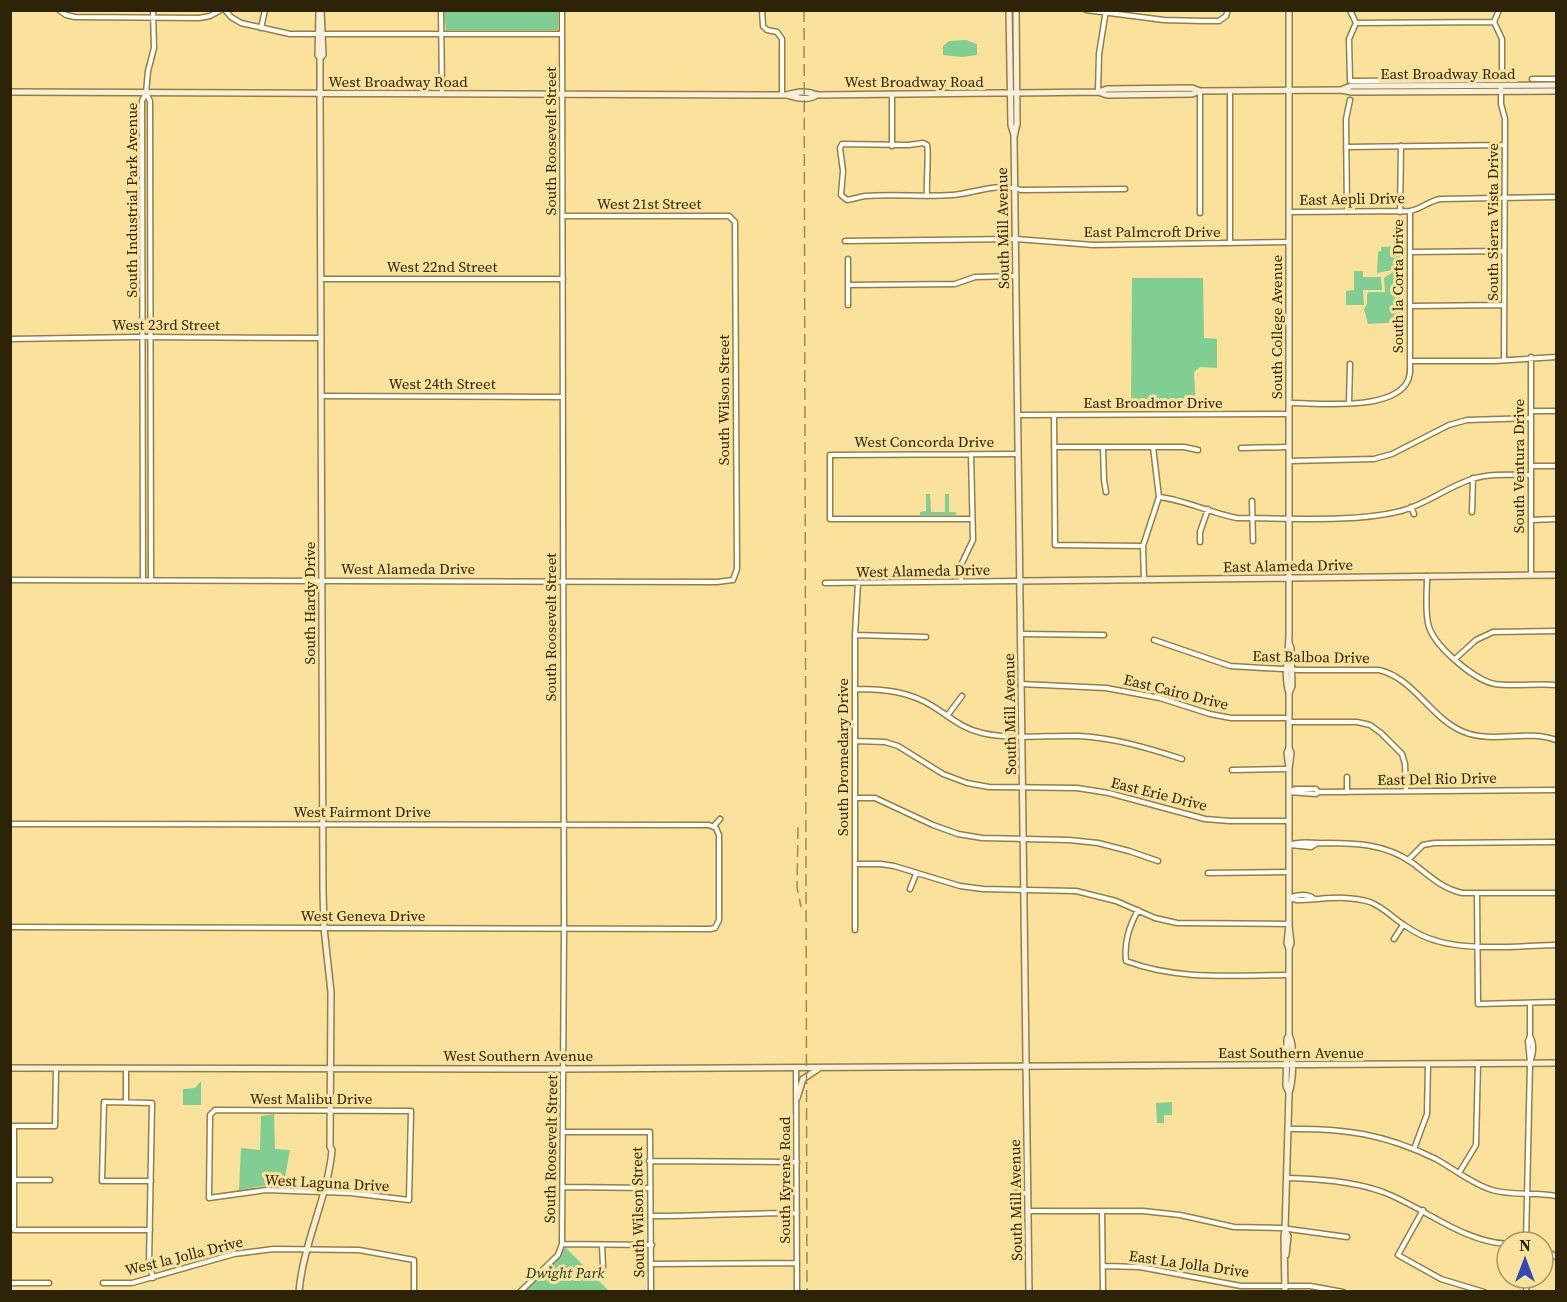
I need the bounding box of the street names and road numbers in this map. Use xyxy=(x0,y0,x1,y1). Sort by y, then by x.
street label: East Broadway Road xyxy=(1380,63,1516,84)
street label: South Roosevelt Street xyxy=(540,67,561,215)
street label: West Broadway Road xyxy=(328,71,468,92)
street label: West Broadway Road xyxy=(844,71,984,92)
street label: South Industrial Park Avenue xyxy=(121,102,142,297)
street label: South Sierra Vista Drive xyxy=(1482,143,1503,301)
street label: South Mill Avenue xyxy=(991,167,1014,289)
street label: East Aepli Drive xyxy=(1299,187,1405,210)
street label: West 21st Street xyxy=(597,193,701,214)
street label: South la Corta Drive xyxy=(1387,219,1408,353)
street label: East Palmcroft Drive xyxy=(1083,221,1221,242)
street label: South College Avenue xyxy=(1266,255,1287,399)
street label: West 22nd Street xyxy=(387,256,498,277)
street label: West 23rd Street xyxy=(112,314,220,335)
street label: South Wilson Street xyxy=(713,335,734,465)
street label: West 24th Street xyxy=(388,373,496,394)
street label: East Broadmor Drive xyxy=(1083,392,1223,413)
street label: South Ventura Drive xyxy=(1508,399,1529,533)
street label: West Concorda Drive xyxy=(854,431,994,452)
street label: South Hardy Drive xyxy=(299,541,320,664)
street label: South Roosevelt Street xyxy=(540,553,561,701)
street label: East Alameda Drive xyxy=(1223,554,1354,577)
street label: West Alameda Drive xyxy=(341,558,476,579)
street label: West Alameda Drive xyxy=(856,559,991,582)
street label: East Balboa Drive xyxy=(1252,645,1370,668)
street label: South Mill Avenue xyxy=(998,653,1021,775)
street label: East Cairo Drive xyxy=(1122,668,1231,715)
street label: South Dromedary Drive xyxy=(832,678,853,836)
street label: East Del Rio Drive xyxy=(1377,767,1497,790)
street label: East Erie Drive xyxy=(1109,771,1210,816)
street label: West Fairmont Drive xyxy=(293,801,431,822)
street label: West Geneva Drive xyxy=(301,905,426,926)
street label: East Southern Avenue xyxy=(1218,1042,1364,1063)
street label: West Southern Avenue xyxy=(443,1045,593,1066)
street label: South Roosevelt Street xyxy=(539,1075,562,1223)
street label: West Malibu Drive xyxy=(250,1088,373,1109)
street label: South Kyrene Road xyxy=(774,1116,795,1243)
street label: South Mill Avenue xyxy=(1004,1139,1027,1261)
street label: South Wilson Street xyxy=(626,1146,649,1277)
street label: West Laguna Drive xyxy=(264,1169,390,1196)
street label: West la Jolla Drive xyxy=(123,1231,245,1280)
street label: East La Jolla Drive xyxy=(1128,1245,1251,1282)

